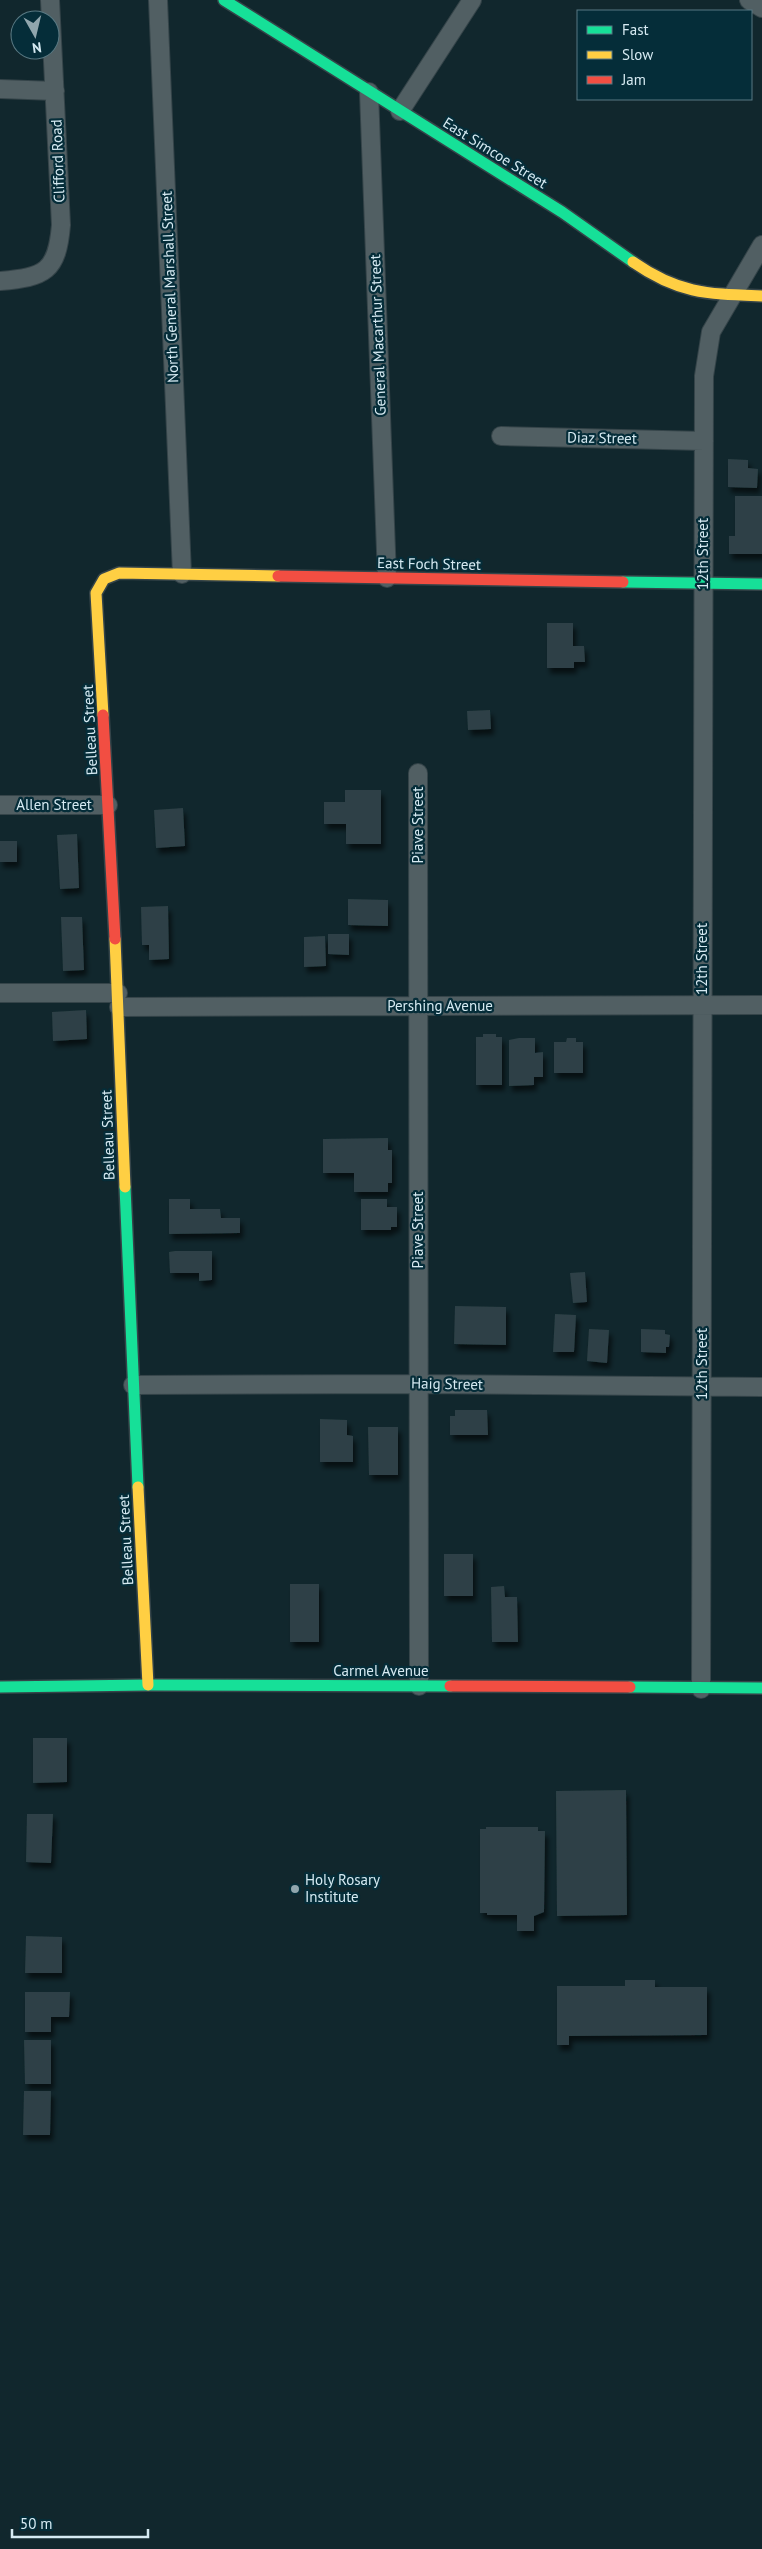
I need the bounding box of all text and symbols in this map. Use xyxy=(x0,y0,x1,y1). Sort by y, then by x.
north arrow xyxy=(10,10,60,60)
legend xyxy=(577,10,752,100)
text: Fast xyxy=(622,20,649,39)
text: N xyxy=(31,38,43,57)
text: Slow xyxy=(622,45,653,64)
text: Jam xyxy=(621,70,646,89)
street label: East Simcoe Street xyxy=(440,113,551,192)
street label: Clifford Road xyxy=(47,119,68,203)
street label: North General Marshall Street xyxy=(157,191,182,383)
street label: General Macarthur Street xyxy=(365,254,390,416)
street label: Diaz Street xyxy=(567,427,637,448)
street label: 12th Street xyxy=(693,518,712,590)
street label: East Foch Street xyxy=(377,553,481,574)
street label: Belleau Street xyxy=(78,684,101,776)
street label: Piave Street xyxy=(408,787,427,863)
street label: Allen Street xyxy=(16,795,92,814)
street label: 12th Street xyxy=(692,923,711,995)
street label: Pershing Avenue xyxy=(387,996,493,1015)
street label: Belleau Street xyxy=(96,1089,119,1181)
street label: Piave Street xyxy=(408,1192,427,1268)
street label: 12th Street xyxy=(692,1328,711,1400)
street label: Haig Street xyxy=(411,1373,483,1394)
street label: Belleau Street xyxy=(114,1494,137,1586)
street label: Carmel Avenue xyxy=(333,1661,429,1680)
place label: Holy Rosary Institute xyxy=(305,1870,380,1906)
marker: Holy Rosary Institute xyxy=(289,1883,301,1895)
scale bar xyxy=(12,2506,149,2538)
text: 50 m xyxy=(20,2514,53,2533)

